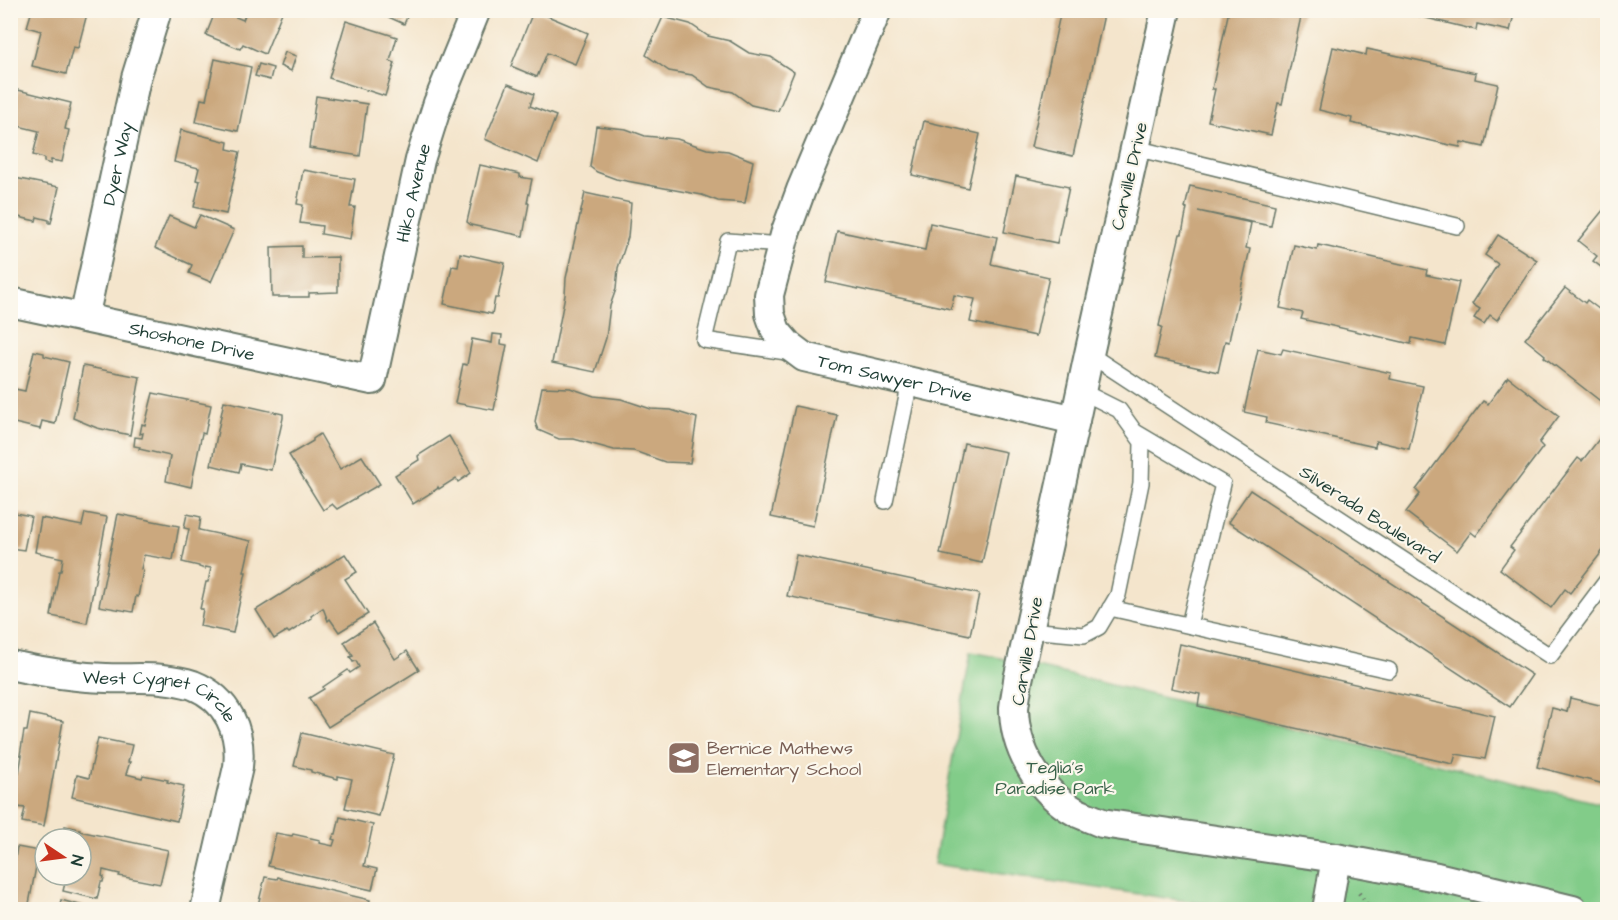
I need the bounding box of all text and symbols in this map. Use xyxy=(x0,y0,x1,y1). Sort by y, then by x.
street label: Dyer Way xyxy=(97,120,140,208)
street label: Carville Drive xyxy=(1105,120,1154,232)
street label: Hiko Avenue xyxy=(390,140,438,245)
street label: Shoshone Drive xyxy=(126,316,257,367)
street label: Tom Sawyer Drive xyxy=(815,349,975,409)
street label: Silverada Boulevard xyxy=(1294,460,1445,569)
street label: Carville Drive xyxy=(1006,595,1049,707)
street label: West Cygnet Circle xyxy=(82,665,242,727)
place label: Bernice Mathews Elementary School xyxy=(707,736,862,783)
school or university icon: Bernice Mathews Elementary School xyxy=(666,740,702,776)
park label: Teglia's Paradise Park xyxy=(995,755,1115,801)
north arrow xyxy=(33,827,93,887)
text: N xyxy=(65,853,88,868)

